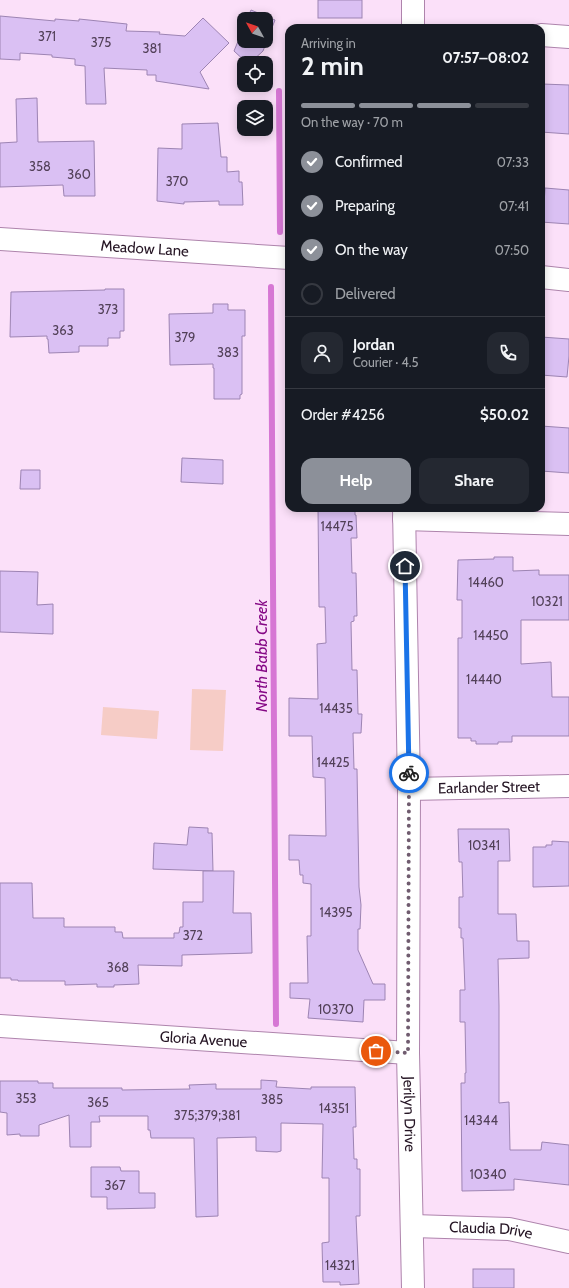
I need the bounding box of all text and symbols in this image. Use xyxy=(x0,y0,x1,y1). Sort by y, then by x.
north arrow xyxy=(237,12,273,48)
map controls xyxy=(237,12,273,136)
house number: 371 xyxy=(38,28,56,44)
house number: 375 xyxy=(91,34,111,50)
text: Arriving in xyxy=(301,35,356,51)
house number: 381 xyxy=(142,40,162,56)
text: 07:57–08:02 xyxy=(442,49,529,67)
text: 2 min xyxy=(301,50,364,82)
button: locate xyxy=(237,56,273,92)
button: layers xyxy=(237,100,273,136)
text: On the way · 70 m xyxy=(301,114,403,130)
icon: check xyxy=(301,151,323,173)
text: Confirmed xyxy=(335,153,403,171)
text: 07:33 xyxy=(497,154,529,170)
house number: 358 xyxy=(29,158,51,174)
house number: 360 xyxy=(67,166,91,182)
house number: 370 xyxy=(166,173,188,189)
icon: check xyxy=(301,195,323,217)
text: Preparing xyxy=(335,197,395,215)
text: 07:41 xyxy=(499,198,529,214)
street label: Meadow Lane xyxy=(100,237,190,260)
icon: check xyxy=(301,239,323,261)
text: On the way xyxy=(335,241,408,259)
text: 07:50 xyxy=(495,242,529,258)
text: Delivered xyxy=(335,285,396,303)
house number: 373 xyxy=(98,301,118,317)
house number: 363 xyxy=(52,322,74,338)
house number: 379 xyxy=(175,329,195,345)
button: person xyxy=(301,332,343,374)
button: phone xyxy=(487,332,529,374)
text: Jordan xyxy=(353,336,395,354)
house number: 383 xyxy=(217,344,239,360)
text: Courier · 4.5 xyxy=(353,354,418,370)
text: Order #4256 xyxy=(301,406,385,424)
text: $50.02 xyxy=(480,406,529,424)
button: Help xyxy=(301,458,411,504)
button: Share xyxy=(419,458,529,504)
house number: 14475 xyxy=(321,518,353,534)
pin xyxy=(388,549,422,583)
icon: home xyxy=(394,555,416,577)
house number: 14460 xyxy=(468,574,504,590)
house number: 10321 xyxy=(531,593,563,609)
water label: North Babb Creek xyxy=(252,599,271,712)
house number: 14450 xyxy=(473,627,509,643)
house number: 14440 xyxy=(466,671,502,687)
house number: 14435 xyxy=(319,700,353,716)
courier xyxy=(389,753,429,793)
house number: 14425 xyxy=(316,754,350,770)
icon: bike xyxy=(398,762,420,784)
street label: Earlander Street xyxy=(438,778,540,797)
house number: 10341 xyxy=(468,837,500,853)
house number: 14395 xyxy=(319,904,353,920)
house number: 372 xyxy=(183,927,203,943)
house number: 368 xyxy=(107,959,129,975)
house number: 10370 xyxy=(318,1001,354,1017)
street label: Gloria Avenue xyxy=(159,1028,248,1051)
pin xyxy=(359,1034,393,1068)
icon: bag xyxy=(365,1040,387,1062)
street label: Jerilyn Drive xyxy=(399,1075,419,1152)
house number: 353 xyxy=(15,1090,37,1106)
house number: 385 xyxy=(261,1091,283,1107)
house number: 365 xyxy=(87,1094,109,1110)
house number: 14351 xyxy=(319,1100,349,1116)
house number: 375;379;381 xyxy=(174,1107,240,1123)
house number: 14344 xyxy=(464,1112,498,1128)
house number: 10340 xyxy=(470,1166,506,1182)
house number: 367 xyxy=(105,1177,126,1193)
street label: Claudia Drive xyxy=(449,1218,534,1243)
house number: 14321 xyxy=(325,1257,355,1273)

